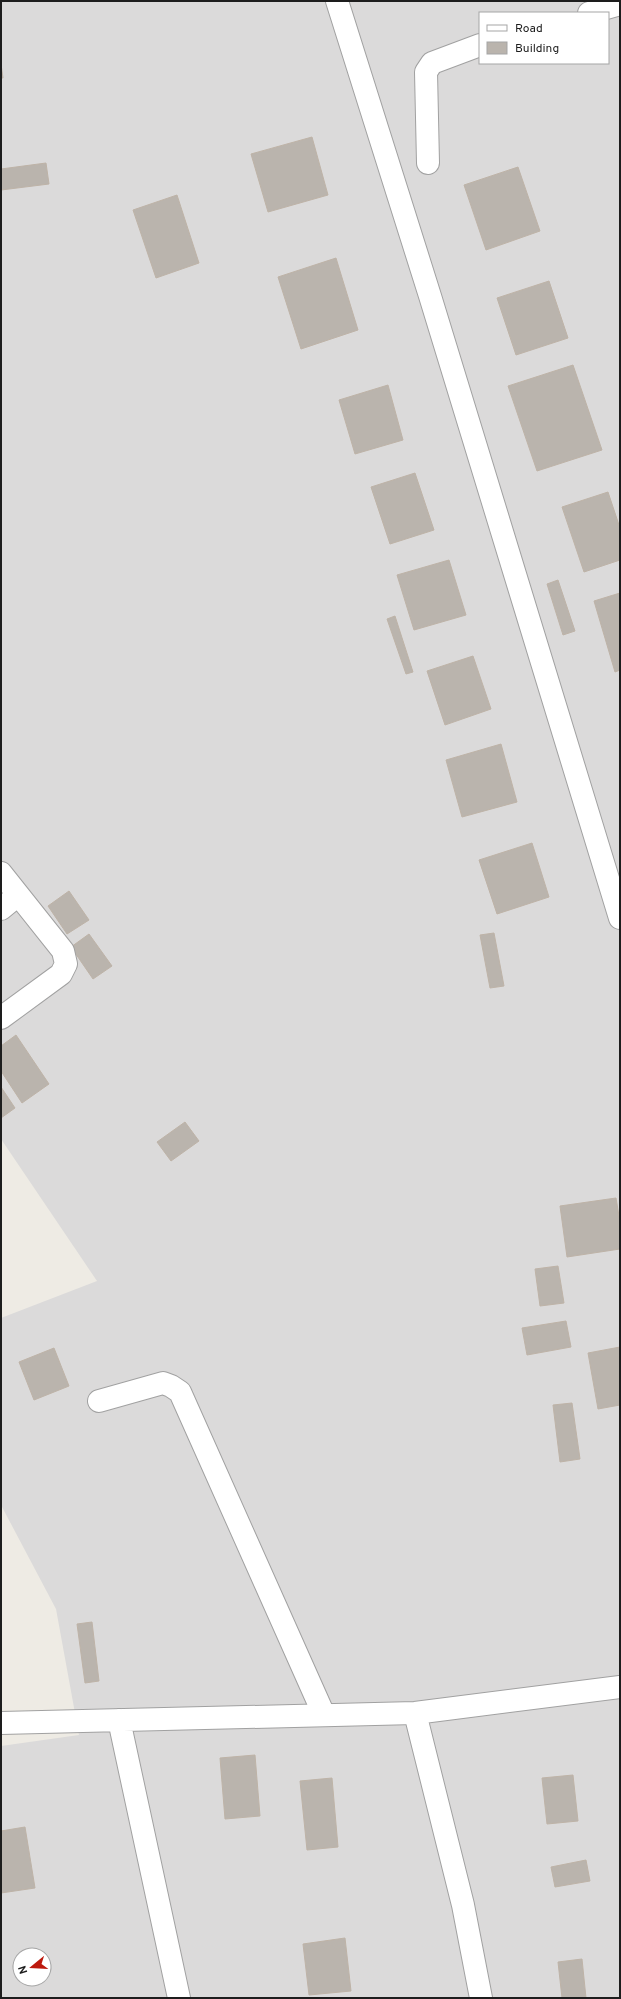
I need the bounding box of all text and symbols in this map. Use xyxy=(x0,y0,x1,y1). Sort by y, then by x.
legend xyxy=(479,12,609,64)
text: Road xyxy=(515,21,543,37)
text: Building xyxy=(515,41,559,57)
north arrow xyxy=(12,1947,52,1987)
text: N xyxy=(16,1964,31,1976)

